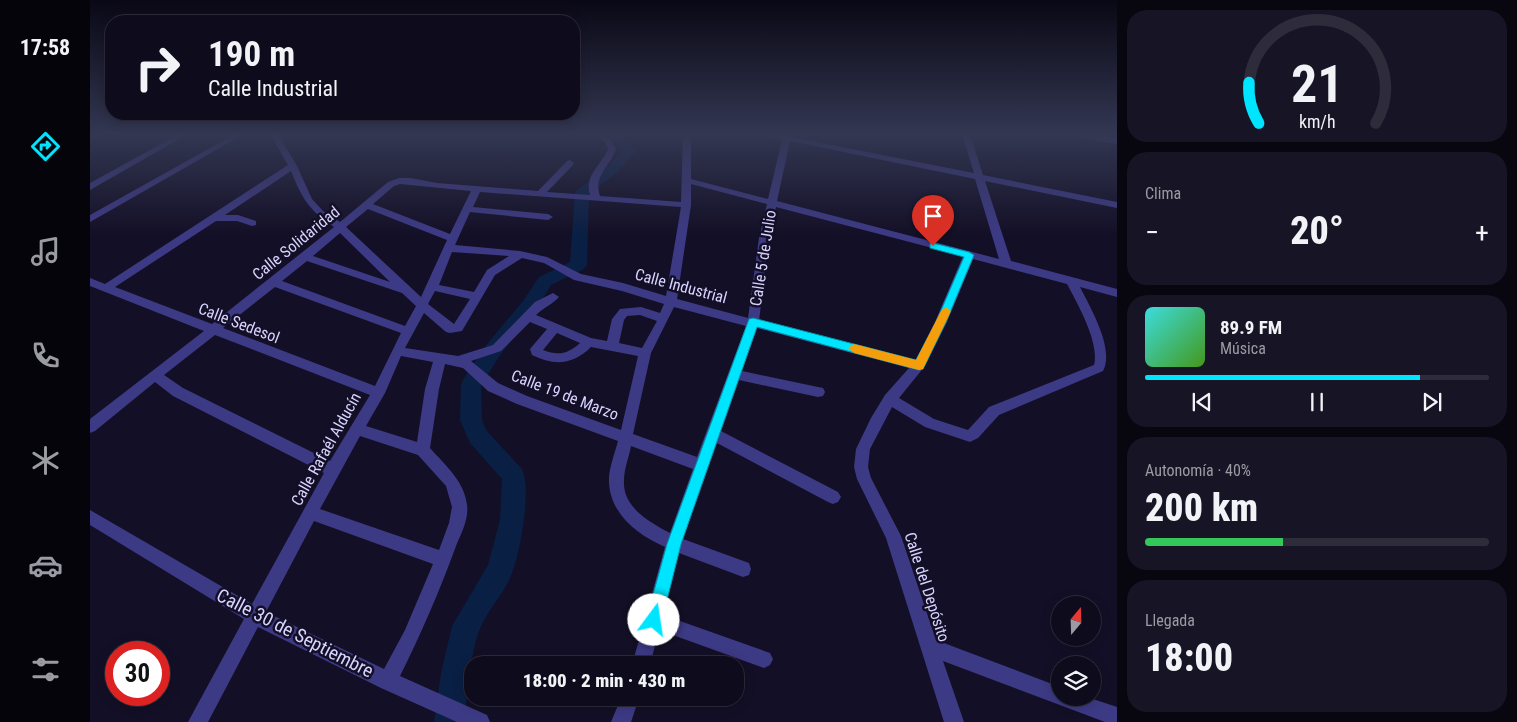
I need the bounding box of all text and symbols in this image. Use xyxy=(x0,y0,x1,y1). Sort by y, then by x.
text: 190 m xyxy=(208,34,295,75)
text: 17:58 xyxy=(20,35,70,60)
icon: right xyxy=(125,35,190,100)
text: 21 xyxy=(1291,54,1343,115)
text: Calle Industrial xyxy=(208,76,338,101)
text: km/h xyxy=(1299,111,1335,132)
icon: directions xyxy=(28,129,63,164)
text: Clima xyxy=(1145,184,1181,203)
pin xyxy=(912,195,954,246)
street label: Calle Solidaridad xyxy=(249,202,343,284)
icon: arrive xyxy=(919,202,947,230)
street label: Calle 5 de Julio xyxy=(746,209,780,307)
text: 20° xyxy=(1290,209,1344,253)
text: − xyxy=(1145,216,1159,249)
text: + xyxy=(1475,216,1489,249)
icon: music xyxy=(28,234,63,269)
street label: Calle Industrial xyxy=(633,265,729,307)
street label: Calle Sedesol xyxy=(196,299,282,347)
text: 89.9 FM xyxy=(1220,316,1282,339)
icon: phone xyxy=(28,338,63,373)
text: Música xyxy=(1220,339,1266,358)
street label: Calle 19 de Marzo xyxy=(509,366,621,424)
icon: previous xyxy=(1188,388,1216,416)
icon: pause xyxy=(1303,388,1331,416)
icon: next xyxy=(1418,388,1446,416)
street label: Calle Rafaél Alducín xyxy=(287,389,365,509)
icon: climate xyxy=(28,443,63,478)
text: Autonomía · 40% xyxy=(1145,461,1251,480)
text: 200 km xyxy=(1145,486,1258,530)
street label: Calle del Depósito xyxy=(900,530,954,644)
icon: car xyxy=(28,548,63,583)
street label: Calle 30 de Septiembre xyxy=(213,584,377,683)
position arrow xyxy=(627,593,679,645)
north arrow xyxy=(1051,596,1101,646)
map controls xyxy=(1051,596,1101,706)
text: Llegada xyxy=(1145,611,1195,630)
text: 18:00 xyxy=(1145,636,1233,680)
speed limit sign: 30 xyxy=(105,641,170,706)
icon: filters xyxy=(28,652,63,687)
button: layers xyxy=(1051,656,1101,706)
text: 18:00 · 2 min · 430 m xyxy=(523,669,685,692)

